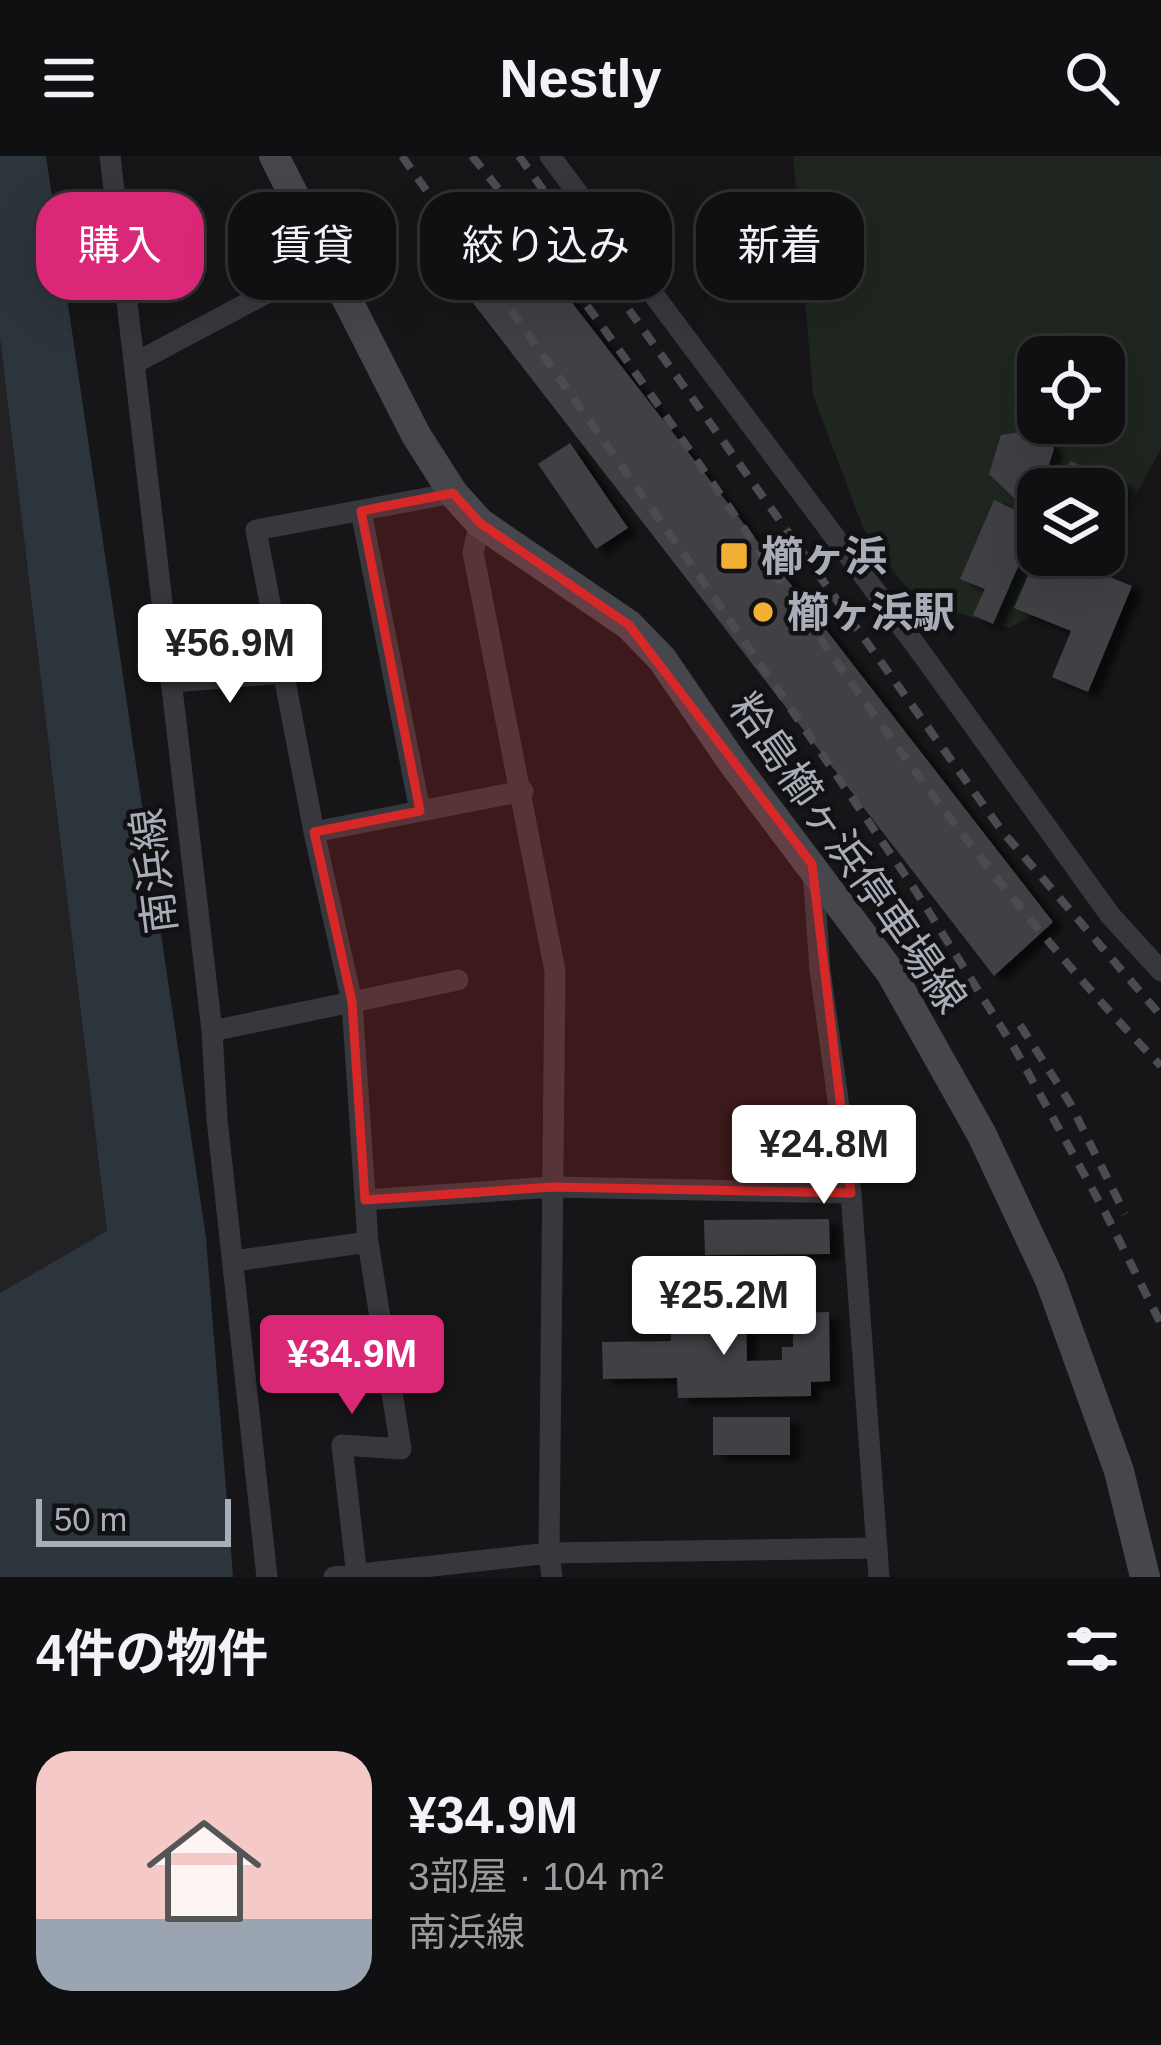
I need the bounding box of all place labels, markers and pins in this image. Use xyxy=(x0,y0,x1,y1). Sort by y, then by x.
place label: 櫛ヶ浜 xyxy=(761,533,887,580)
marker: 櫛ヶ浜 xyxy=(718,540,750,572)
place label: 櫛ヶ浜駅 xyxy=(787,589,955,636)
marker: 櫛ヶ浜駅 xyxy=(750,599,776,625)
pin: ¥56.9M xyxy=(132,604,328,706)
pin: ¥24.8M xyxy=(726,1105,922,1207)
pin: ¥25.2M xyxy=(626,1256,822,1358)
pin: ¥34.9M xyxy=(254,1315,450,1417)

